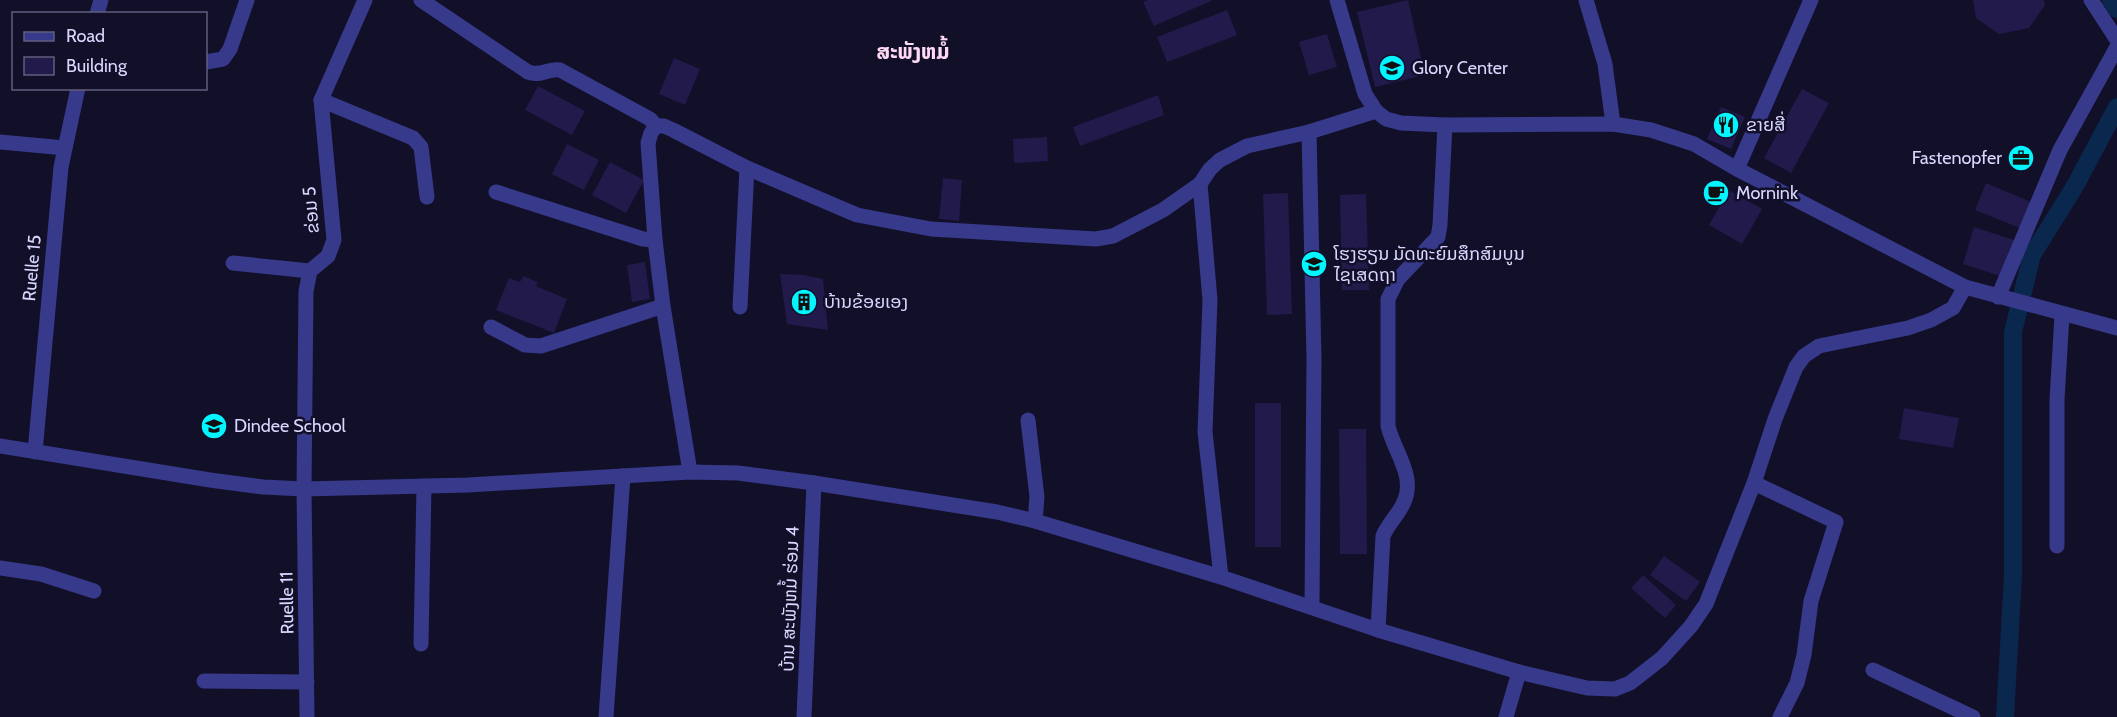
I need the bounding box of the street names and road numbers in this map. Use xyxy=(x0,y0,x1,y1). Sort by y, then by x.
street label: ຂ່ອມ 5 xyxy=(298,186,324,234)
street label: Ruelle 15 xyxy=(18,234,46,302)
street label: ບ້ານ ສະພັງຫມໍ້ ຮ່ອມ 4 xyxy=(773,526,804,672)
street label: Ruelle 11 xyxy=(275,571,299,635)

